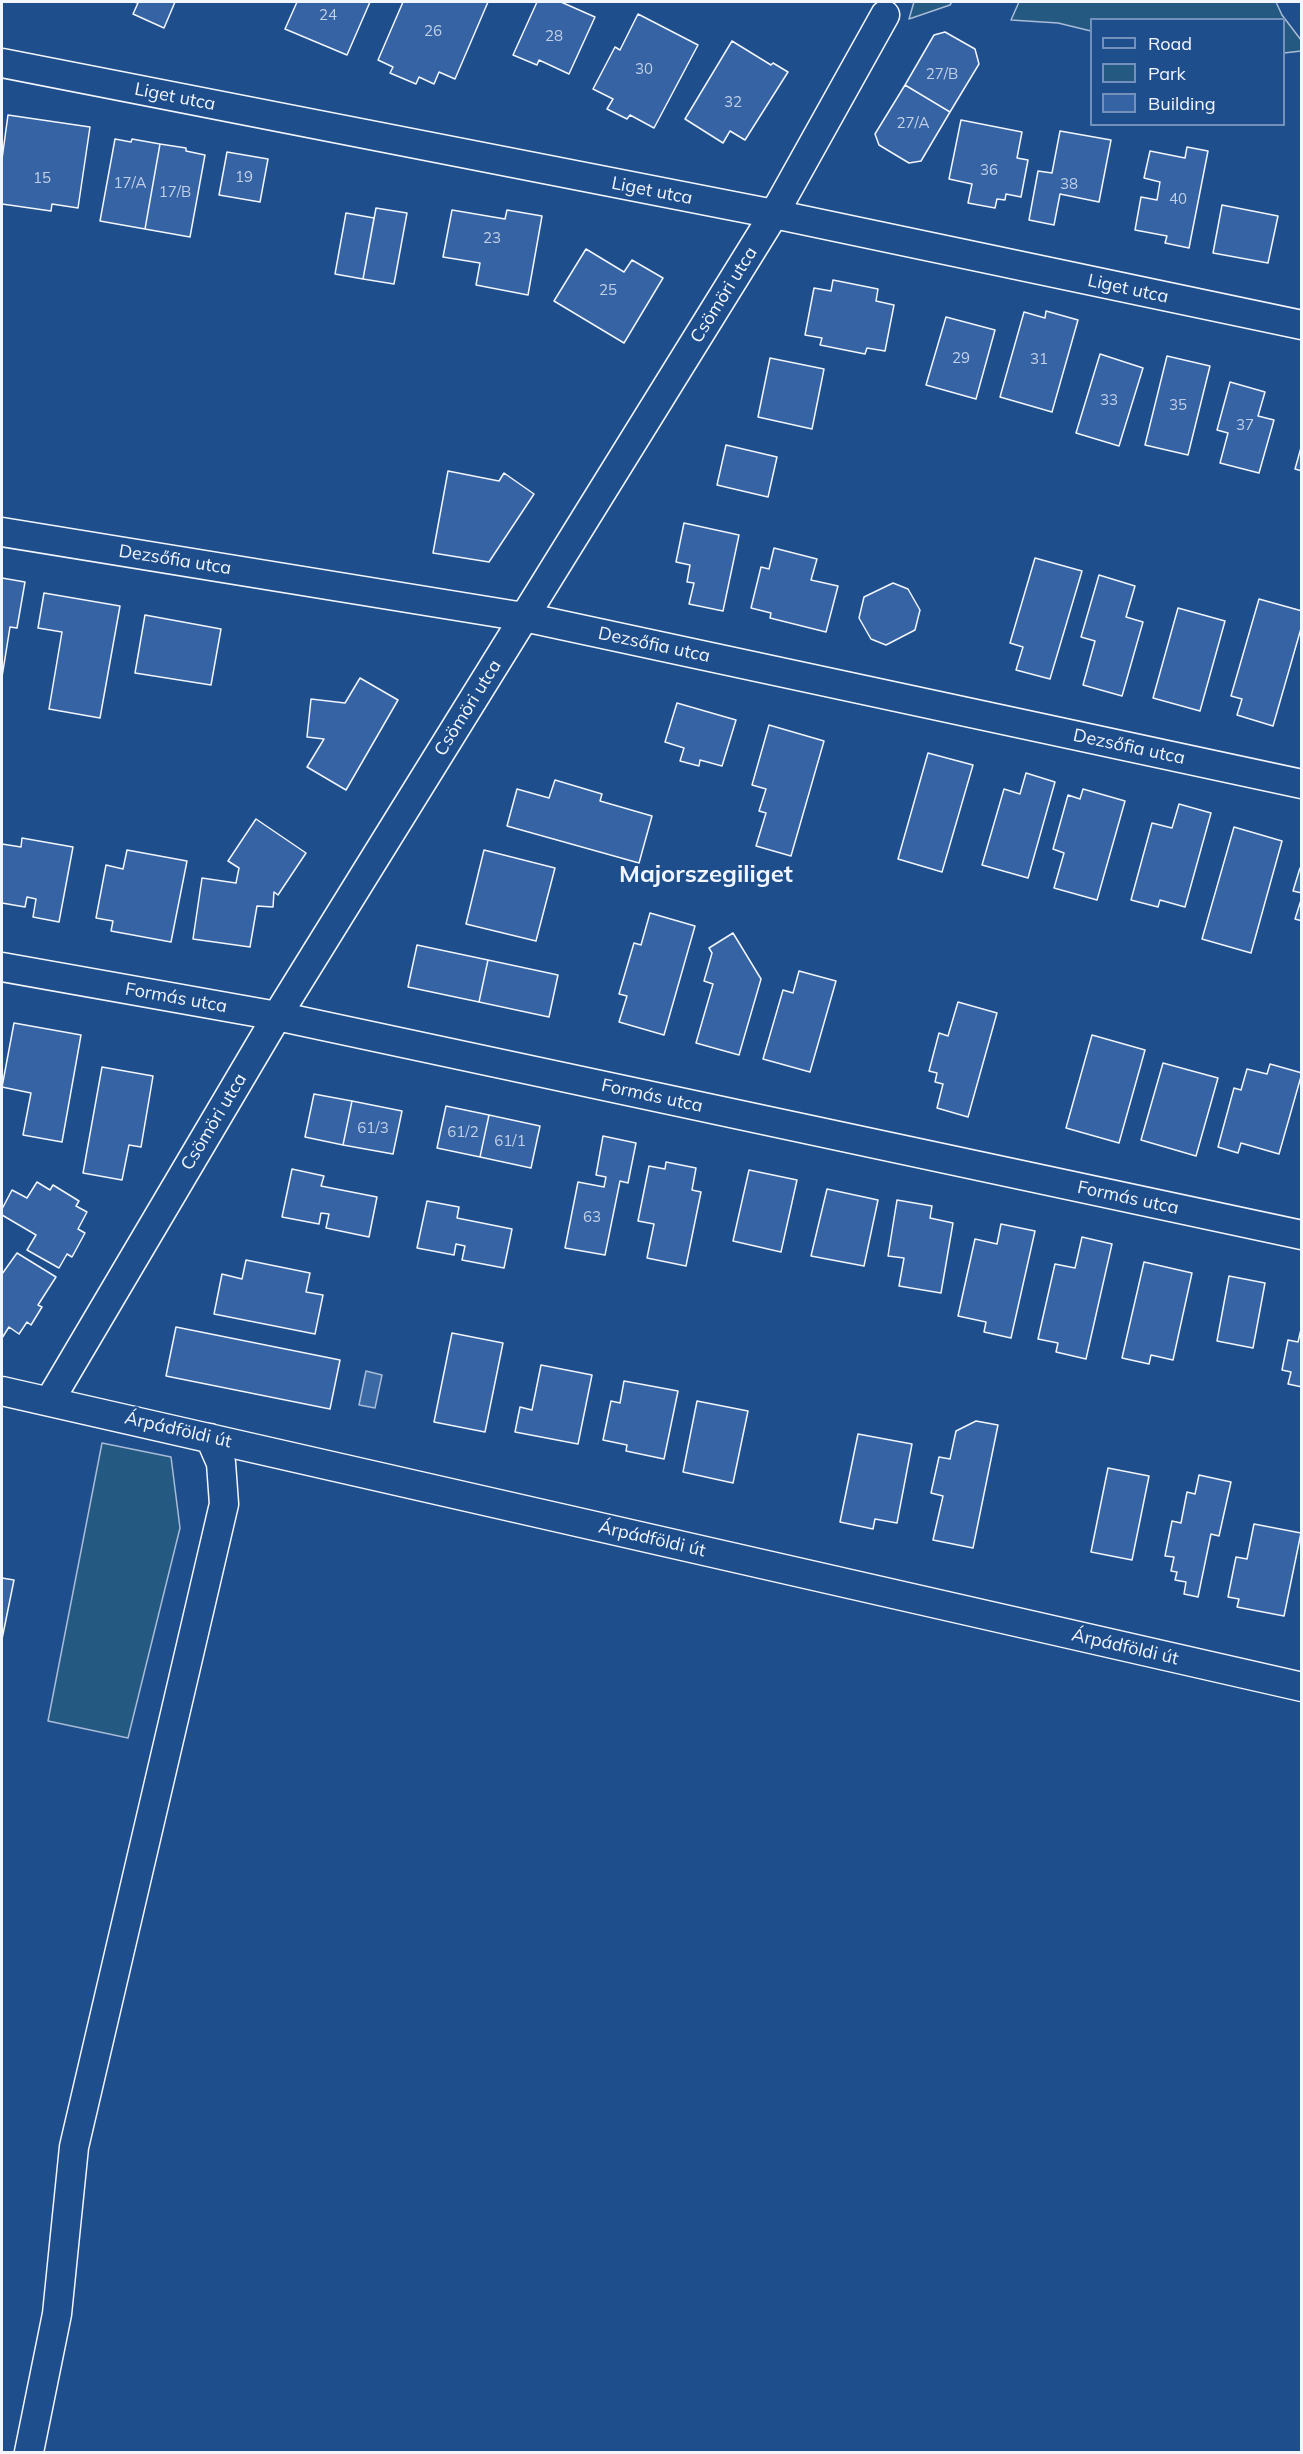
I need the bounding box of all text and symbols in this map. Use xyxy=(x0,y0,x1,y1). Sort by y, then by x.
house number: 24 xyxy=(319,6,337,24)
legend xyxy=(1090,18,1285,126)
house number: 26 xyxy=(424,22,442,40)
house number: 28 xyxy=(545,27,563,45)
text: Road xyxy=(1148,32,1192,55)
house number: 30 xyxy=(635,60,653,78)
text: Park xyxy=(1148,62,1186,85)
house number: 27/B xyxy=(926,65,958,83)
street label: Liget utca xyxy=(133,79,217,115)
text: Building xyxy=(1148,92,1216,115)
house number: 32 xyxy=(724,93,742,111)
house number: 27/A xyxy=(896,114,930,132)
house number: 36 xyxy=(980,161,998,179)
house number: 19 xyxy=(235,168,253,186)
house number: 15 xyxy=(33,169,51,187)
street label: Liget utca xyxy=(610,173,694,209)
house number: 17/A xyxy=(113,174,147,192)
house number: 38 xyxy=(1060,175,1078,193)
house number: 17/B xyxy=(159,183,191,201)
house number: 40 xyxy=(1169,190,1187,208)
house number: 23 xyxy=(483,229,501,247)
street label: Csömöri utca xyxy=(686,243,762,347)
street label: Liget utca xyxy=(1086,270,1170,308)
house number: 25 xyxy=(599,281,617,299)
house number: 29 xyxy=(952,349,970,367)
house number: 31 xyxy=(1030,350,1048,368)
house number: 33 xyxy=(1100,391,1118,409)
house number: 35 xyxy=(1169,396,1187,414)
house number: 37 xyxy=(1236,416,1254,434)
street label: Dezsőfia utca xyxy=(117,540,233,580)
street label: Dezsőfia utca xyxy=(596,623,712,667)
street label: Csömöri utca xyxy=(430,656,506,760)
street label: Dezsőfia utca xyxy=(1071,725,1187,769)
district label: Majorszegiliget xyxy=(619,861,793,889)
street label: Formás utca xyxy=(123,978,229,1018)
street label: Csömöri utca xyxy=(177,1070,251,1174)
street label: Formás utca xyxy=(599,1075,705,1117)
house number: 61/3 xyxy=(357,1119,389,1137)
house number: 61/2 xyxy=(447,1123,479,1141)
house number: 61/1 xyxy=(494,1132,526,1150)
street label: Formás utca xyxy=(1075,1177,1181,1219)
house number: 63 xyxy=(583,1208,601,1226)
street label: Árpádföldi út xyxy=(122,1407,234,1453)
street label: Árpádföldi út xyxy=(596,1516,708,1562)
street label: Árpádföldi út xyxy=(1069,1624,1181,1670)

